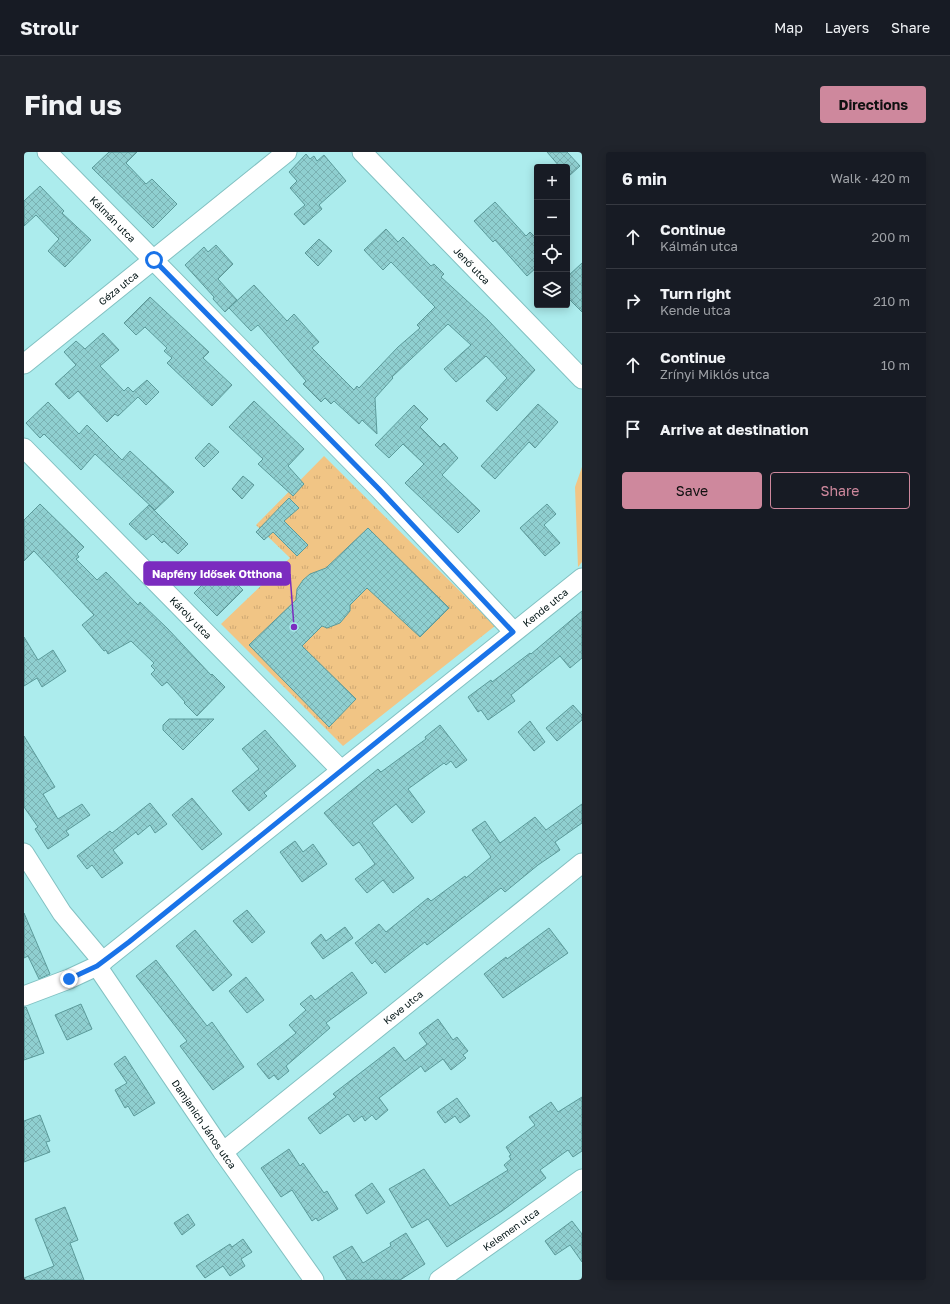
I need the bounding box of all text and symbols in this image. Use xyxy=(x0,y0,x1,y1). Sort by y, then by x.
text: Strollr xyxy=(20,16,79,39)
text: Map xyxy=(774,19,803,36)
text: Layers xyxy=(825,19,869,36)
text: Share xyxy=(891,19,930,36)
button: Directions xyxy=(820,86,926,123)
text: Find us xyxy=(24,88,122,121)
map controls xyxy=(534,164,570,308)
button: + xyxy=(534,164,570,200)
text: 6 min xyxy=(622,168,667,189)
text: Walk · 420 m xyxy=(831,170,910,186)
street label: Kálmán utca xyxy=(88,193,138,245)
button: − xyxy=(534,200,570,236)
text: Continue xyxy=(660,220,726,238)
icon: ahead xyxy=(622,226,644,248)
text: 200 m xyxy=(872,229,910,245)
button: locate xyxy=(534,236,570,272)
text: Kálmán utca xyxy=(660,238,738,254)
street label: Jenő utca xyxy=(451,244,493,287)
route start xyxy=(145,251,163,269)
street label: Géza utca xyxy=(96,269,140,308)
button: layers xyxy=(534,272,570,308)
text: Turn right xyxy=(660,284,731,302)
icon: right xyxy=(622,290,644,312)
text: 210 m xyxy=(873,293,910,309)
text: Kende utca xyxy=(660,302,731,318)
text: Continue xyxy=(660,348,726,366)
icon: ahead xyxy=(622,354,644,376)
text: 10 m xyxy=(881,357,910,373)
text: Zrínyi Miklós utca xyxy=(660,366,770,382)
icon: arrive xyxy=(622,418,644,440)
text: Arrive at destination xyxy=(660,420,809,438)
button: Save xyxy=(622,472,762,509)
button: Share xyxy=(770,472,910,509)
callout: Napfény Idősek Otthona xyxy=(144,562,290,585)
text: Napfény Idősek Otthona xyxy=(152,567,282,580)
street label: Kende utca xyxy=(520,586,570,629)
street label: Károly utca xyxy=(168,594,214,641)
route end xyxy=(60,970,78,988)
street label: Keve utca xyxy=(381,988,425,1027)
street label: Damjanich János utca xyxy=(170,1077,239,1171)
street label: Kelemen utca xyxy=(480,1205,541,1253)

